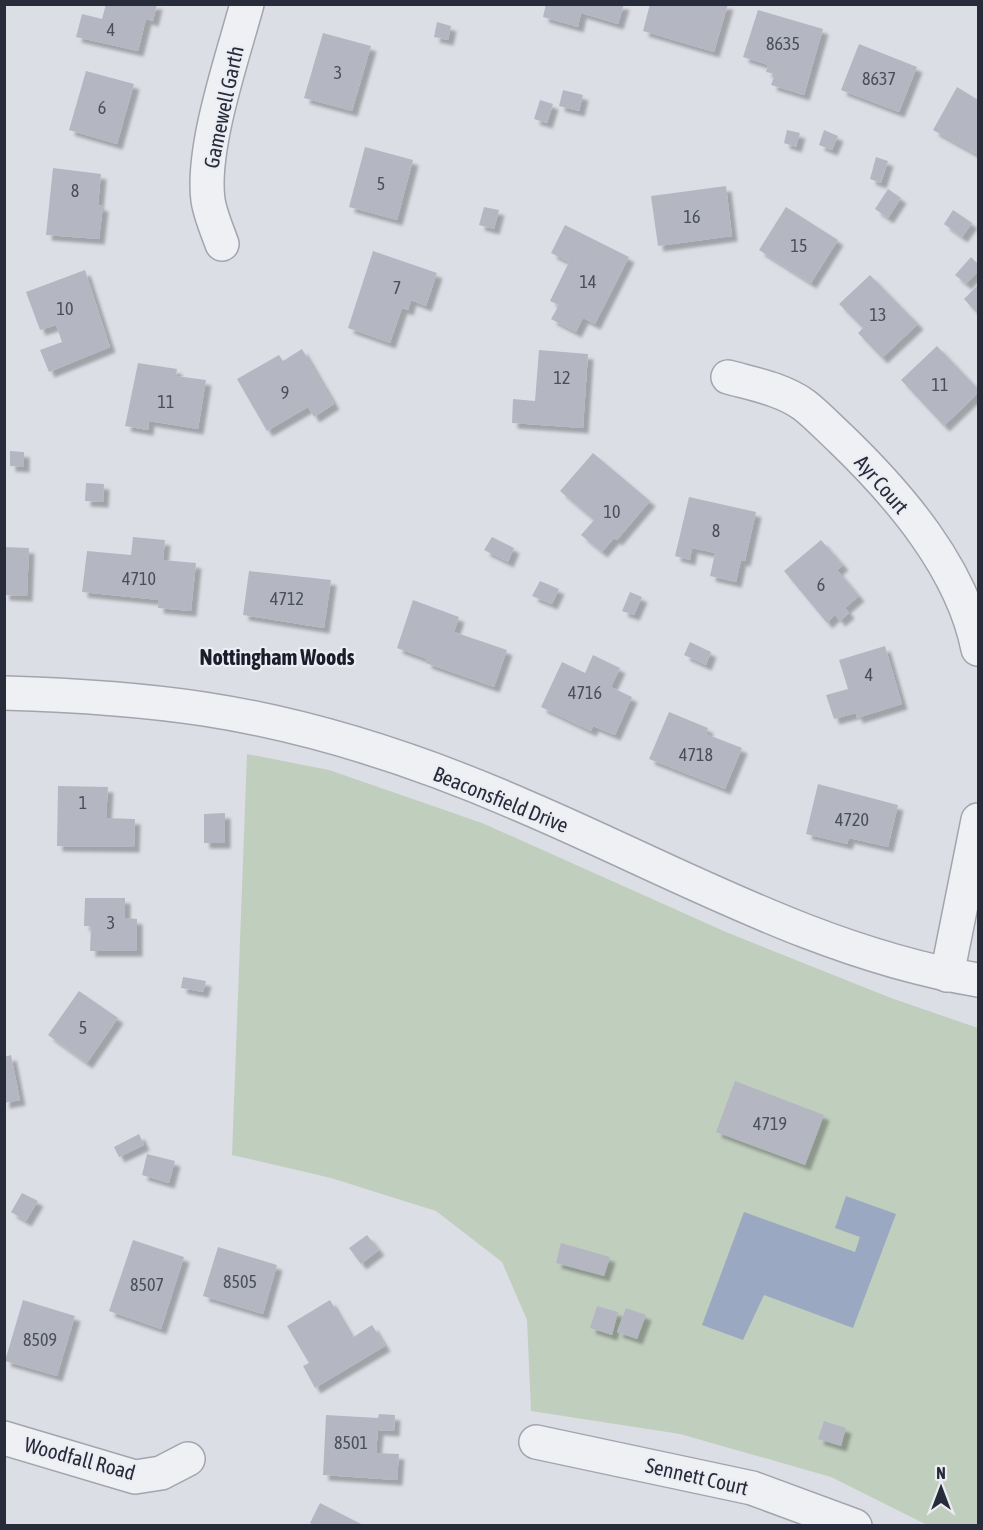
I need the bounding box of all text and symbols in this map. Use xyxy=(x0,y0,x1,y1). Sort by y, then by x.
house number: 4 xyxy=(107,19,115,40)
house number: 8635 xyxy=(766,33,800,54)
street label: Gamewell Garth xyxy=(198,44,248,170)
house number: 3 xyxy=(334,62,342,83)
house number: 8637 xyxy=(862,68,896,89)
house number: 6 xyxy=(98,97,106,118)
house number: 5 xyxy=(377,173,385,194)
house number: 8 xyxy=(71,180,79,201)
house number: 16 xyxy=(684,206,700,227)
house number: 15 xyxy=(791,235,807,256)
house number: 14 xyxy=(580,271,596,292)
house number: 7 xyxy=(393,277,401,298)
house number: 10 xyxy=(57,298,73,319)
house number: 13 xyxy=(870,304,886,325)
house number: 12 xyxy=(554,367,570,388)
house number: 11 xyxy=(932,374,948,395)
house number: 9 xyxy=(281,382,289,403)
house number: 11 xyxy=(158,391,174,412)
street label: Ayr Court xyxy=(850,450,914,518)
house number: 10 xyxy=(604,501,620,522)
house number: 8 xyxy=(712,520,720,541)
house number: 4710 xyxy=(122,568,156,589)
house number: 6 xyxy=(817,574,825,595)
house number: 4712 xyxy=(270,588,304,609)
district label: Nottingham Woods xyxy=(199,644,355,670)
house number: 4 xyxy=(865,664,873,685)
house number: 4716 xyxy=(568,682,602,703)
house number: 4718 xyxy=(679,744,713,765)
street label: Beaconsfield Drive xyxy=(430,761,572,837)
house number: 1 xyxy=(79,792,87,813)
house number: 4720 xyxy=(835,809,869,830)
house number: 3 xyxy=(107,912,115,933)
house number: 5 xyxy=(79,1017,87,1038)
house number: 4719 xyxy=(753,1113,787,1134)
house number: 8505 xyxy=(223,1271,257,1292)
house number: 8507 xyxy=(130,1274,164,1295)
house number: 8509 xyxy=(23,1329,57,1350)
street label: Woodfall Road xyxy=(22,1432,138,1484)
house number: 8501 xyxy=(334,1432,368,1453)
street label: Sennett Court xyxy=(643,1453,751,1499)
north arrow xyxy=(911,1458,971,1518)
text: N xyxy=(936,1464,946,1482)

